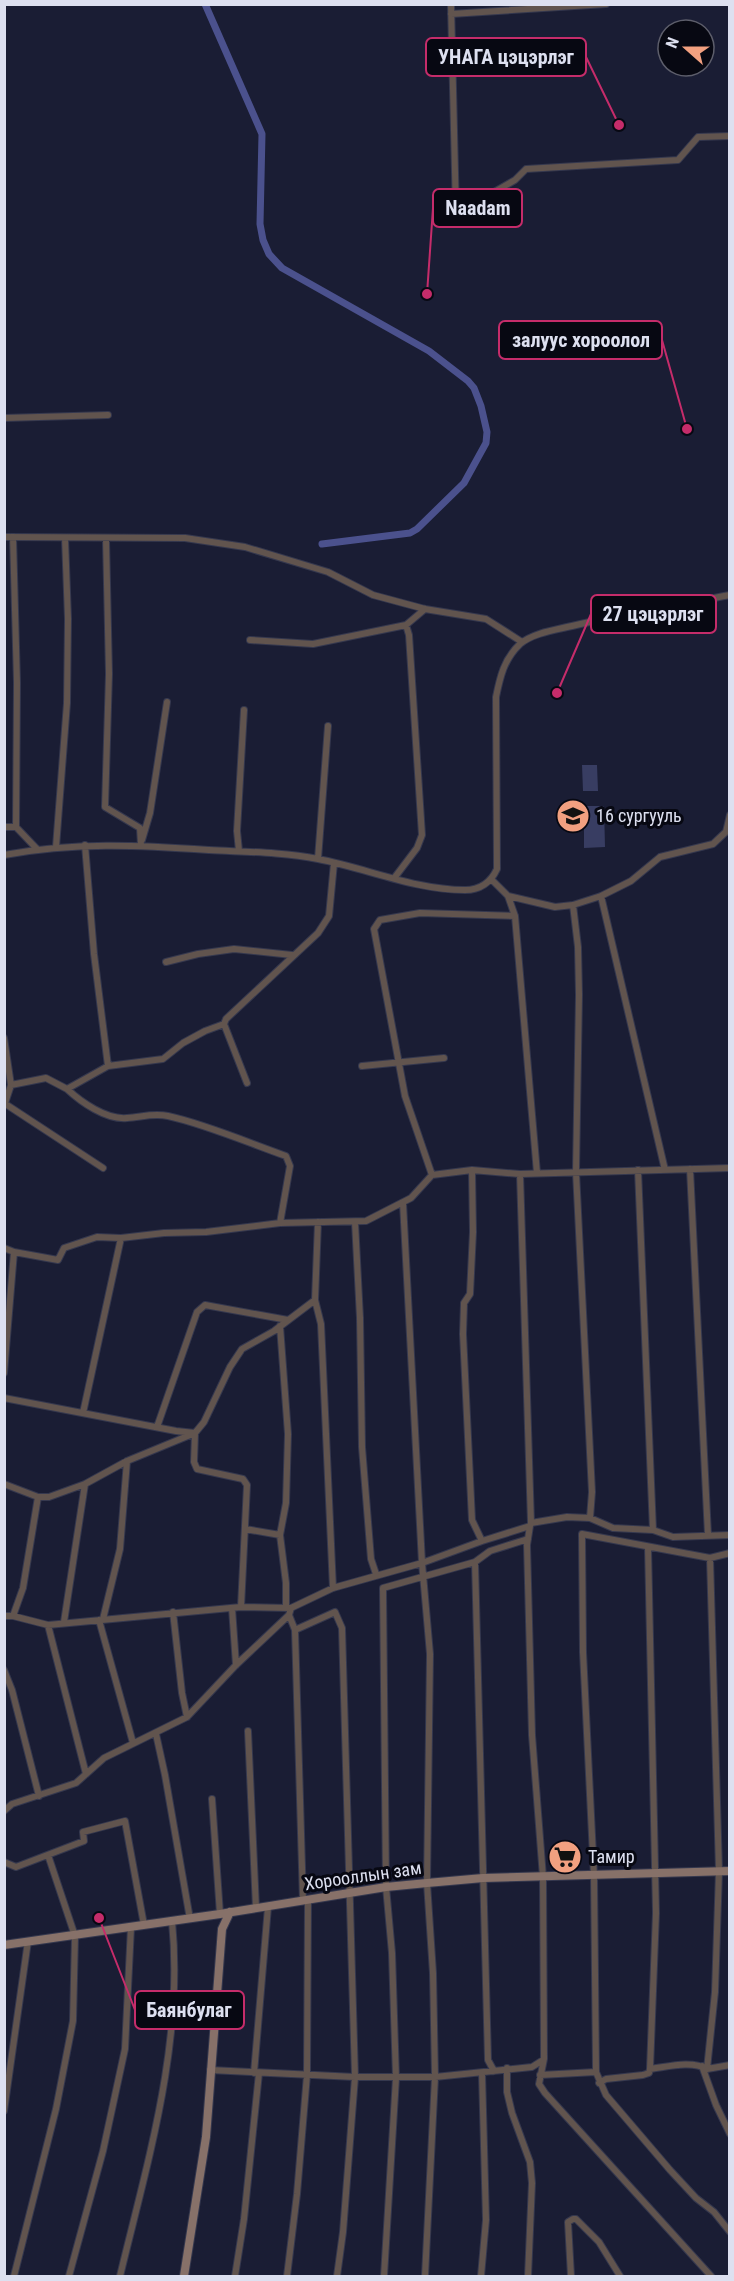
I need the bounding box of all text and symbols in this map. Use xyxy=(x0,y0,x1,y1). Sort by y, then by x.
north arrow xyxy=(656,18,716,78)
text: N xyxy=(662,35,683,51)
callout: УНАГА цэцэрлэг xyxy=(426,38,586,76)
text: УНАГА цэцэрлэг xyxy=(438,45,575,69)
callout: Naadam xyxy=(433,189,522,227)
text: Naadam xyxy=(445,196,511,220)
callout: залуус хороолол xyxy=(499,321,662,359)
text: залуус хороолол xyxy=(512,328,650,352)
callout: 27 цэцэрлэг xyxy=(591,595,716,633)
text: 27 цэцэрлэг xyxy=(603,602,704,626)
school or university icon: 16 сургууль xyxy=(555,798,591,834)
place label: 16 сургууль xyxy=(596,805,682,826)
supermarket icon: Тамир xyxy=(547,1839,583,1875)
place label: Тамир xyxy=(588,1846,635,1867)
street label: Хорооллын зам xyxy=(303,1857,423,1894)
callout: Баянбулаг xyxy=(135,1991,244,2029)
text: Баянбулаг xyxy=(146,1998,232,2022)

